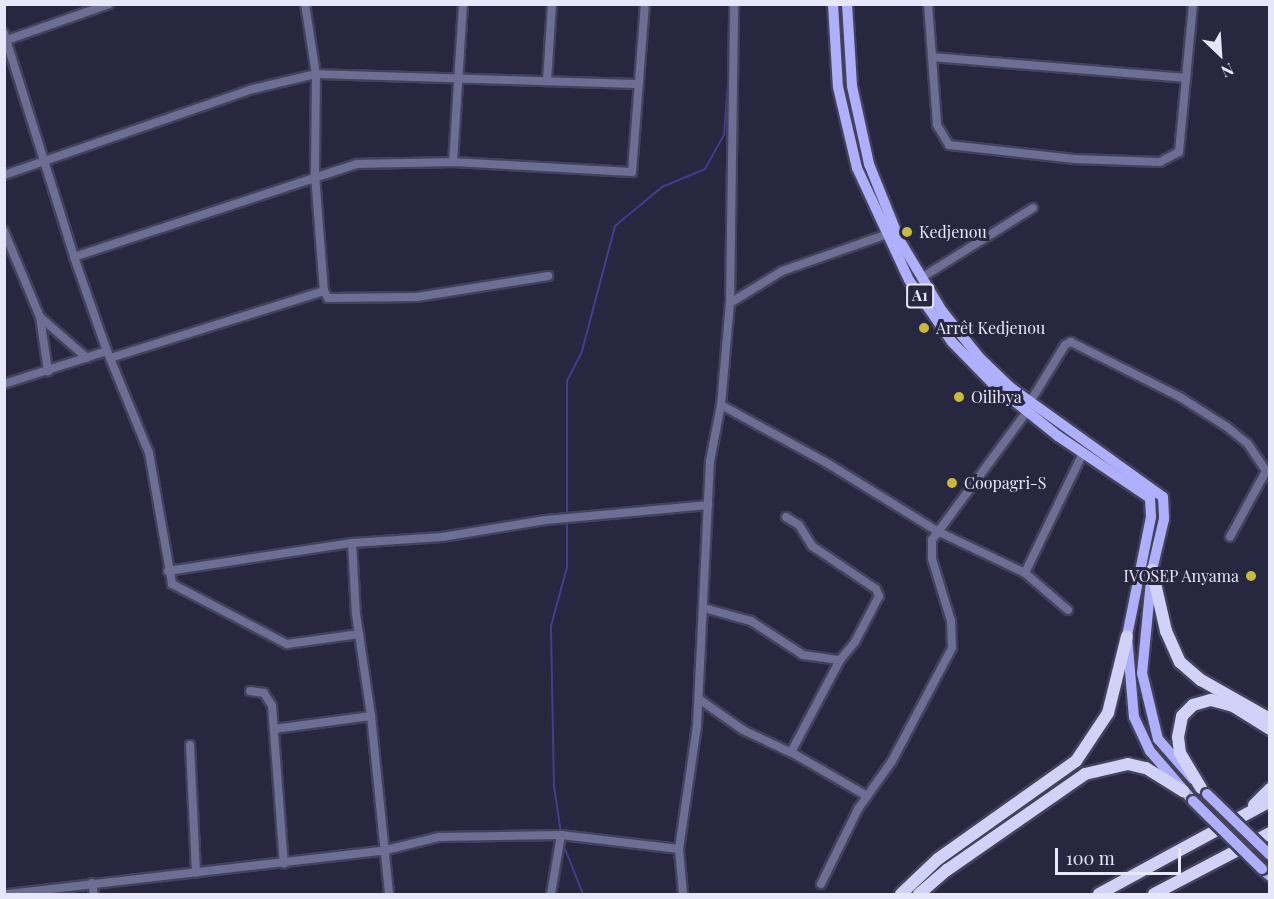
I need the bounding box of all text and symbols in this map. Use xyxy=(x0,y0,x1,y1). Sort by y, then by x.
north arrow xyxy=(1190,24,1250,84)
text: N xyxy=(1218,59,1237,83)
place label: Kedjenou xyxy=(919,222,987,242)
marker: Kedjenou xyxy=(900,225,914,239)
road number: A1 xyxy=(905,284,935,308)
place label: Arrêt Kedjenou xyxy=(936,318,1046,338)
marker: Arrêt Kedjenou xyxy=(917,321,931,335)
place label: Oilibya xyxy=(971,387,1022,407)
marker: Oilibya xyxy=(952,390,966,404)
place label: Coopagri-S xyxy=(964,473,1046,493)
marker: Coopagri-S xyxy=(945,476,959,490)
place label: IVOSEP Anyama xyxy=(1123,566,1239,586)
marker: IVOSEP Anyama xyxy=(1244,569,1258,583)
scale bar xyxy=(1058,836,1184,874)
text: 100 m xyxy=(1066,846,1115,870)

